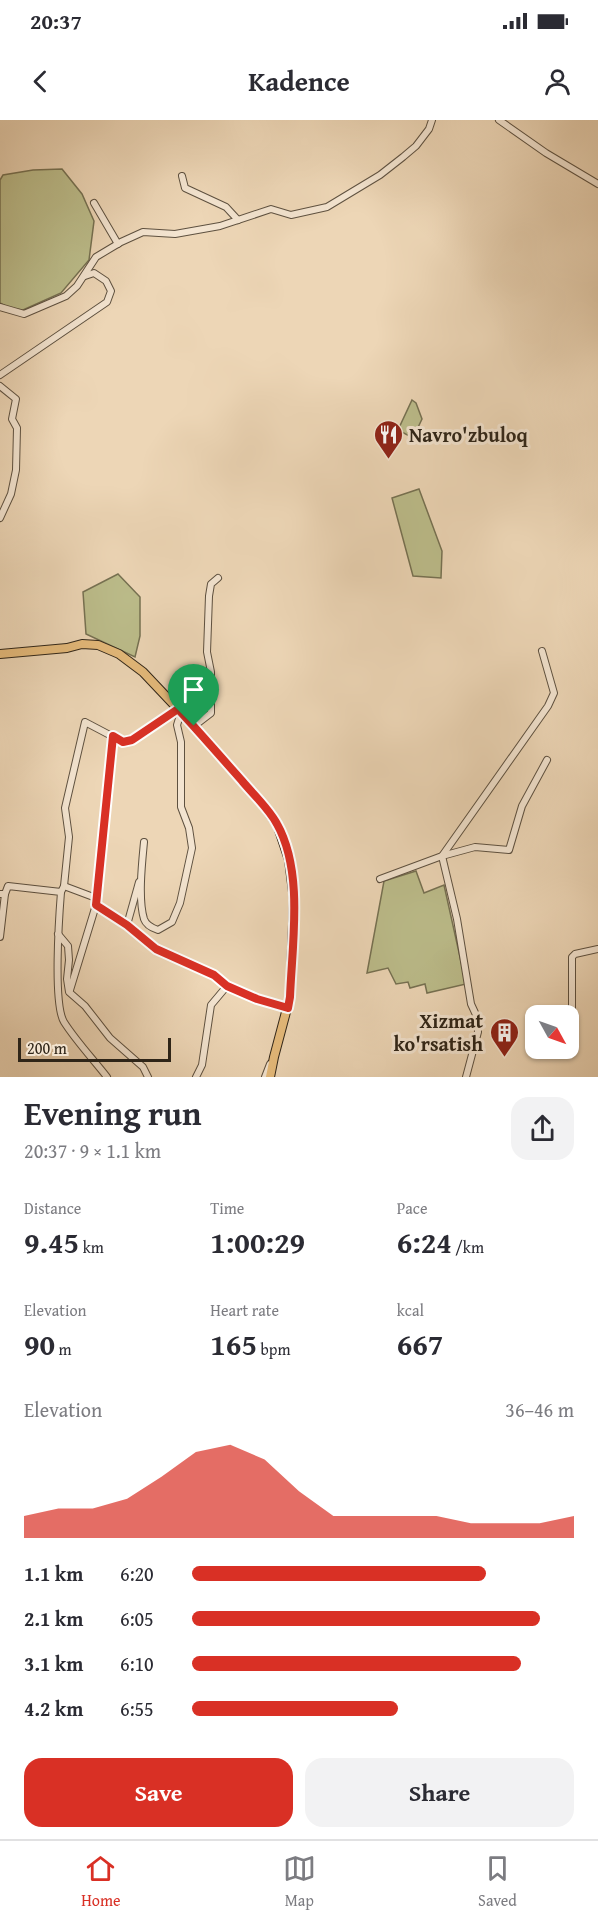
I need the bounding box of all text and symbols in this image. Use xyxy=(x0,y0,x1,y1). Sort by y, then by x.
text: 20:37 xyxy=(30,5,82,37)
text: Kadence xyxy=(248,61,350,101)
icon: back xyxy=(24,65,57,98)
icon: person xyxy=(541,65,574,98)
restaurant icon: Navro'zbuloq xyxy=(372,418,404,460)
place label: Navro'zbuloq xyxy=(409,420,528,449)
pin xyxy=(168,664,219,726)
icon: arrive xyxy=(177,673,210,706)
north arrow xyxy=(525,1005,579,1059)
map controls xyxy=(525,1005,579,1059)
place label: Xizmat ko'rsatish xyxy=(394,1006,483,1058)
building icon: Xizmat ko'rsatish xyxy=(488,1016,520,1058)
scale bar xyxy=(18,1035,171,1062)
text: 200 m xyxy=(27,1036,67,1060)
text: Evening run xyxy=(24,1089,201,1137)
button: share xyxy=(511,1097,574,1160)
text: 20:37 · 9 × 1.1 km xyxy=(24,1136,161,1165)
text: Distance xyxy=(24,1196,81,1220)
text: Time xyxy=(210,1196,244,1220)
text: Pace xyxy=(397,1196,427,1220)
text: 9.45 xyxy=(24,1220,79,1264)
text: 1:00:29 xyxy=(210,1220,305,1264)
text: 6:24 xyxy=(397,1220,452,1264)
text: km xyxy=(79,1235,104,1259)
text: /km xyxy=(452,1235,484,1259)
text: Elevation xyxy=(24,1298,87,1322)
text: Heart rate xyxy=(210,1298,279,1322)
text: kcal xyxy=(397,1298,424,1322)
text: 90 xyxy=(24,1322,55,1366)
text: 165 xyxy=(210,1322,257,1366)
text: 667 xyxy=(397,1322,443,1366)
text: m xyxy=(55,1337,72,1361)
text: bpm xyxy=(257,1337,290,1361)
text: Elevation xyxy=(24,1395,102,1424)
text: 36–46 m xyxy=(505,1395,574,1424)
text: 1.1 km xyxy=(24,1559,83,1588)
text: 6:20 xyxy=(120,1559,154,1588)
text: 2.1 km xyxy=(24,1604,83,1633)
text: 6:05 xyxy=(120,1604,154,1633)
text: 3.1 km xyxy=(24,1649,83,1678)
text: 6:10 xyxy=(120,1649,154,1678)
text: 4.2 km xyxy=(24,1694,83,1723)
text: 6:55 xyxy=(120,1694,154,1723)
button: Save xyxy=(24,1758,293,1827)
button: Share xyxy=(305,1758,574,1827)
tab: Home xyxy=(81,1852,121,1912)
tab: Map xyxy=(283,1852,316,1912)
tab: Saved xyxy=(478,1852,517,1912)

